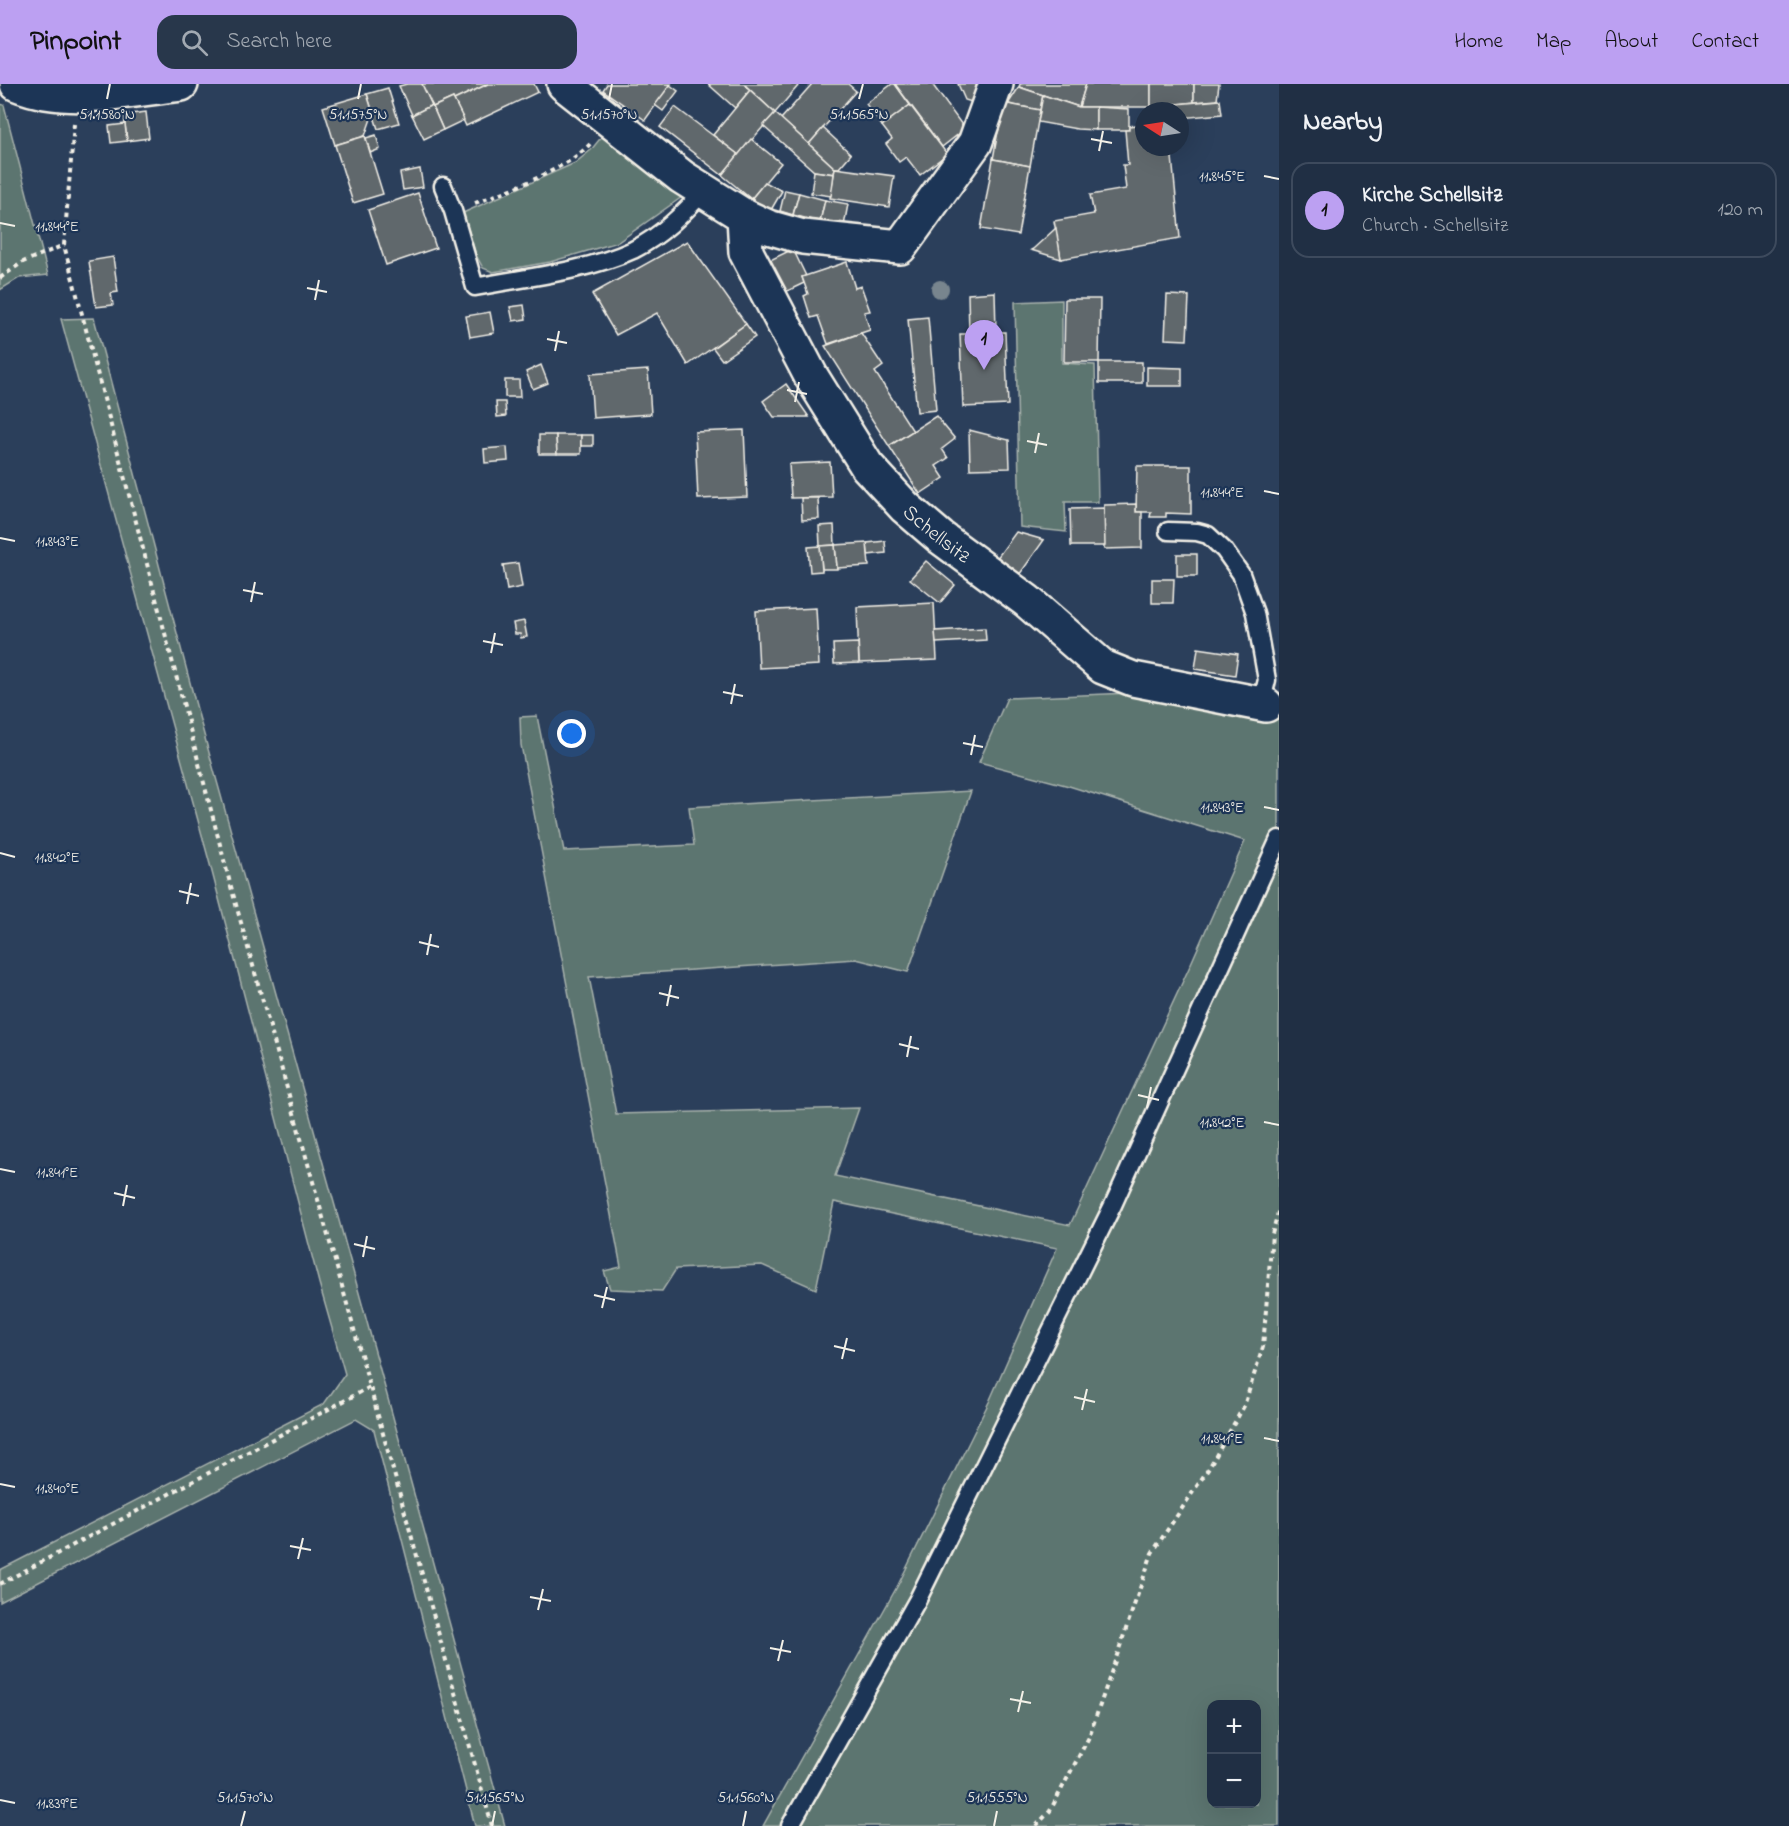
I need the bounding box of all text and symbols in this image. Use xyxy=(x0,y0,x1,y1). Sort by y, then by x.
search box xyxy=(157,15,577,69)
text: Pinpoint xyxy=(30,22,121,63)
icon: search xyxy=(178,26,211,59)
text: Search here xyxy=(226,26,332,58)
text: Home xyxy=(1454,27,1503,57)
text: Map xyxy=(1536,27,1571,57)
text: About xyxy=(1604,27,1658,57)
text: Contact xyxy=(1691,27,1759,57)
north arrow xyxy=(1135,102,1189,156)
text: 51.1580°N xyxy=(79,104,135,126)
text: 51.1575°N xyxy=(329,104,387,126)
text: 51.1570°N xyxy=(581,104,637,126)
text: 51.1565°N xyxy=(829,104,889,126)
text: Nearby xyxy=(1303,104,1382,142)
text: 11.845°E xyxy=(1199,166,1245,188)
text: Kirche Schellsitz xyxy=(1362,180,1502,212)
text: 1 xyxy=(1321,196,1328,225)
text: 120 m xyxy=(1718,196,1763,225)
text: Church · Schellsitz xyxy=(1362,212,1508,241)
text: 11.844°E xyxy=(35,216,79,238)
pin: 1 xyxy=(964,320,1004,370)
text: 11.844°E xyxy=(1200,482,1244,504)
street label: Schellsitz xyxy=(895,498,976,572)
text: 11.843°E xyxy=(35,531,79,553)
your location xyxy=(557,719,586,748)
text: 11.843°E xyxy=(1200,797,1244,819)
text: 11.842°E xyxy=(35,847,79,869)
text: 11.842°E xyxy=(1200,1112,1244,1134)
text: 11.841°E xyxy=(36,1162,78,1184)
text: 11.841°E xyxy=(1201,1428,1243,1450)
text: 11.840°E xyxy=(35,1478,79,1500)
map controls xyxy=(1207,1700,1261,1808)
button: + xyxy=(1207,1700,1261,1754)
button: − xyxy=(1207,1754,1261,1808)
text: 51.1570°N xyxy=(217,1787,273,1809)
text: 51.1565°N xyxy=(465,1787,525,1809)
text: 51.1560°N xyxy=(718,1787,775,1809)
text: 51.1555°N xyxy=(966,1787,1028,1809)
text: 11.839°E xyxy=(36,1793,78,1815)

